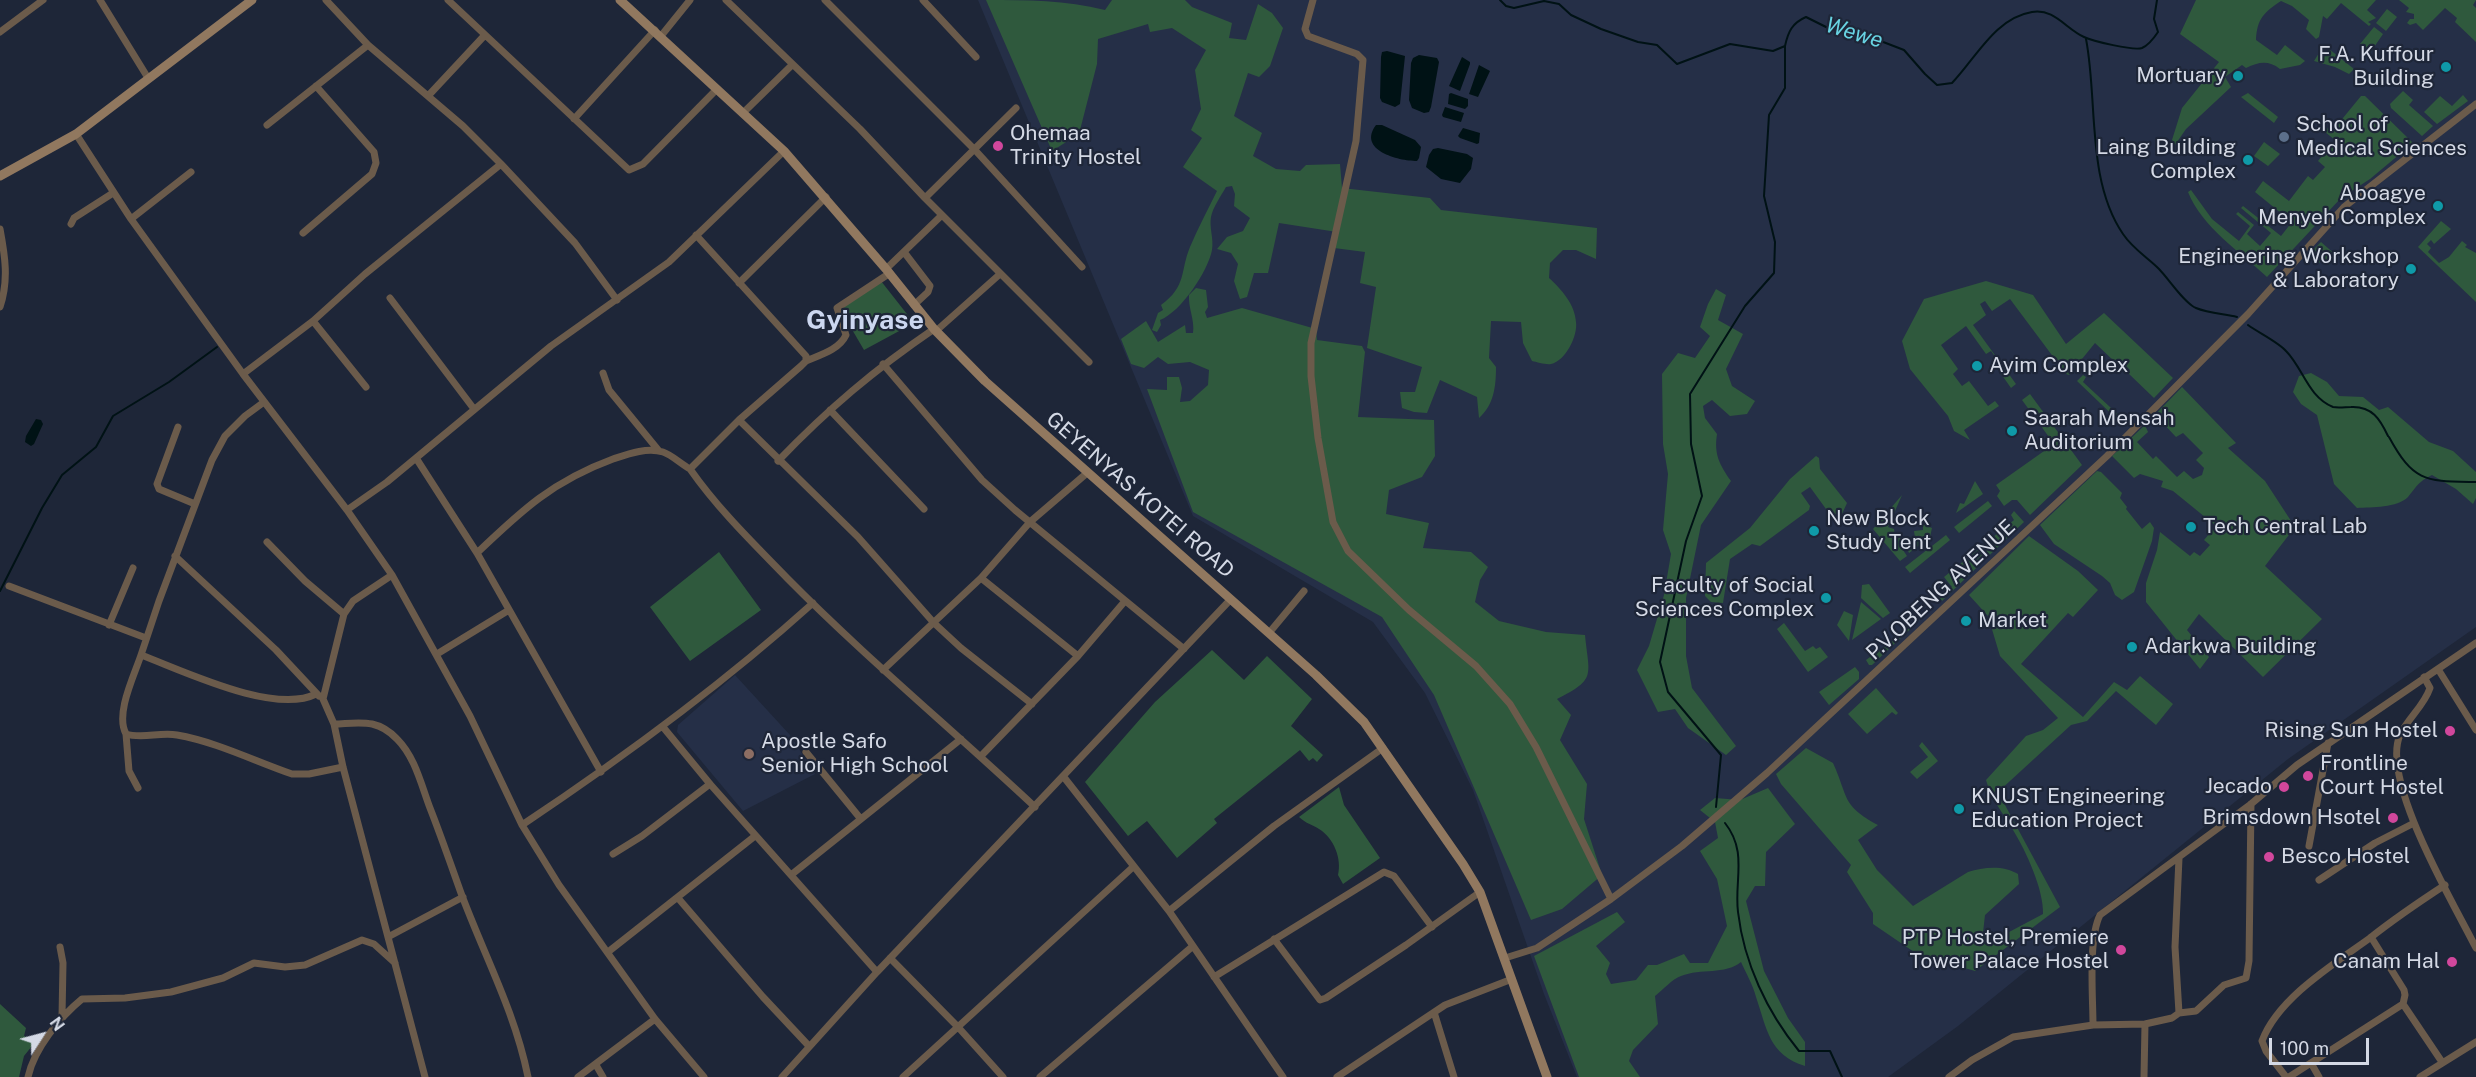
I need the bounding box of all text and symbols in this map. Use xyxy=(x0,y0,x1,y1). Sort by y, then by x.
water label: Wewe xyxy=(1822,12,1886,54)
place label: F.A. Kuffour Building xyxy=(2318,42,2434,92)
marker: F.A. Kuffour Building xyxy=(2439,60,2453,74)
place label: Mortuary xyxy=(2136,63,2226,89)
marker: Mortuary xyxy=(2231,69,2245,83)
place label: School of Medical Sciences xyxy=(2296,112,2467,162)
place label: Ohemaa Trinity Hostel xyxy=(1010,121,1141,171)
marker: School of Medical Sciences xyxy=(2277,130,2291,144)
place label: Laing Building Complex xyxy=(2096,135,2236,185)
marker: Ohemaa Trinity Hostel xyxy=(991,139,1005,153)
marker: Laing Building Complex xyxy=(2241,153,2255,167)
place label: Aboagye Menyeh Complex xyxy=(2258,181,2426,231)
marker: Aboagye Menyeh Complex xyxy=(2431,199,2445,213)
place label: Engineering Workshop & Laboratory xyxy=(2178,244,2399,294)
marker: Engineering Workshop & Laboratory xyxy=(2404,262,2418,276)
district label: Gyinyase xyxy=(806,305,924,337)
place label: Ayim Complex xyxy=(1989,353,2128,379)
marker: Ayim Complex xyxy=(1970,359,1984,373)
place label: Saarah Mensah Auditorium xyxy=(2024,406,2175,456)
street label: GEYENYAS KOTEI ROAD xyxy=(1041,407,1239,583)
marker: Saarah Mensah Auditorium xyxy=(2005,424,2019,438)
place label: New Block Study Tent xyxy=(1826,506,1932,556)
street label: P.V.OBENG AVENUE xyxy=(1861,514,2021,666)
place label: Tech Central Lab xyxy=(2203,514,2367,540)
marker: Tech Central Lab xyxy=(2184,520,2198,534)
marker: New Block Study Tent xyxy=(1807,524,1821,538)
place label: Faculty of Social Sciences Complex xyxy=(1635,573,1814,623)
marker: Faculty of Social Sciences Complex xyxy=(1819,591,1833,605)
place label: Market xyxy=(1978,608,2047,634)
marker: Market xyxy=(1959,614,1973,628)
place label: Adarkwa Building xyxy=(2144,634,2317,660)
marker: Adarkwa Building xyxy=(2125,640,2139,654)
place label: Rising Sun Hostel xyxy=(2265,718,2438,744)
marker: Rising Sun Hostel xyxy=(2443,724,2457,738)
place label: Apostle Safo Senior High School xyxy=(761,729,949,779)
marker: Apostle Safo Senior High School xyxy=(742,747,756,761)
place label: Frontline Court Hostel xyxy=(2320,751,2444,801)
marker: Frontline Court Hostel xyxy=(2301,769,2315,783)
place label: Jecado xyxy=(2205,774,2272,800)
marker: Jecado xyxy=(2277,780,2291,794)
place label: KNUST Engineering Education Project xyxy=(1971,784,2165,834)
marker: KNUST Engineering Education Project xyxy=(1952,802,1966,816)
place label: Brimsdown Hsotel xyxy=(2203,805,2381,831)
marker: Brimsdown Hsotel xyxy=(2386,811,2400,825)
place label: Besco Hostel xyxy=(2281,844,2410,870)
marker: Besco Hostel xyxy=(2262,850,2276,864)
place label: PTP Hostel, Premiere Tower Palace Hostel xyxy=(1902,925,2109,975)
marker: PTP Hostel, Premiere Tower Palace Hostel xyxy=(2114,943,2128,957)
place label: Canam Hal xyxy=(2333,949,2440,975)
marker: Canam Hal xyxy=(2445,955,2459,969)
north arrow xyxy=(12,1005,72,1065)
text: N xyxy=(46,1013,68,1035)
scale bar xyxy=(2272,1026,2372,1064)
text: 100 m xyxy=(2280,1038,2329,1059)

